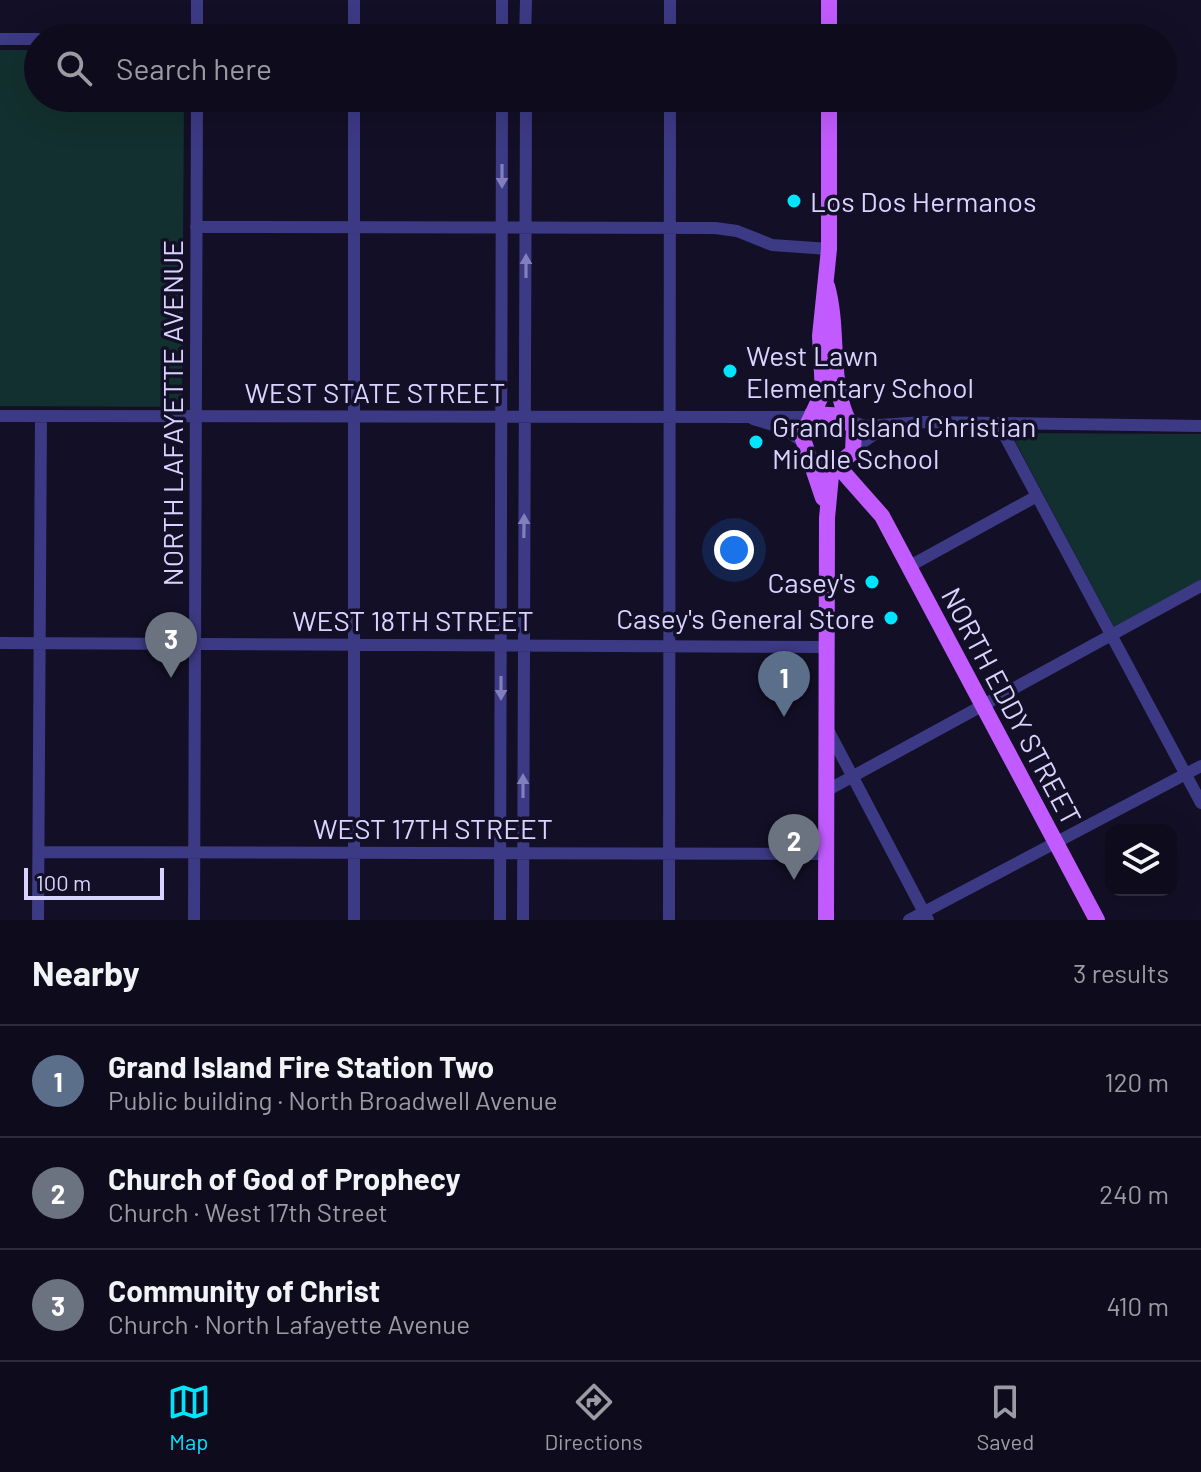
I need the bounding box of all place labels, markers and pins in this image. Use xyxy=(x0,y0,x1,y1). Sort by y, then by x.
place label: Los Dos Hermanos xyxy=(810,184,1036,218)
marker: Los Dos Hermanos xyxy=(785,192,803,210)
place label: West Lawn Elementary School xyxy=(746,338,974,404)
marker: West Lawn Elementary School xyxy=(721,362,739,380)
place label: Grand Island Christian Middle School xyxy=(772,409,1036,475)
marker: Grand Island Christian Middle School xyxy=(747,433,765,451)
place label: Casey's xyxy=(768,565,856,599)
marker: Casey's xyxy=(863,573,881,591)
place label: Casey's General Store xyxy=(616,601,875,635)
marker: Casey's General Store xyxy=(882,609,900,627)
pin: 3 xyxy=(145,612,197,678)
pin: 1 xyxy=(758,651,810,717)
pin: 2 xyxy=(768,814,820,880)

